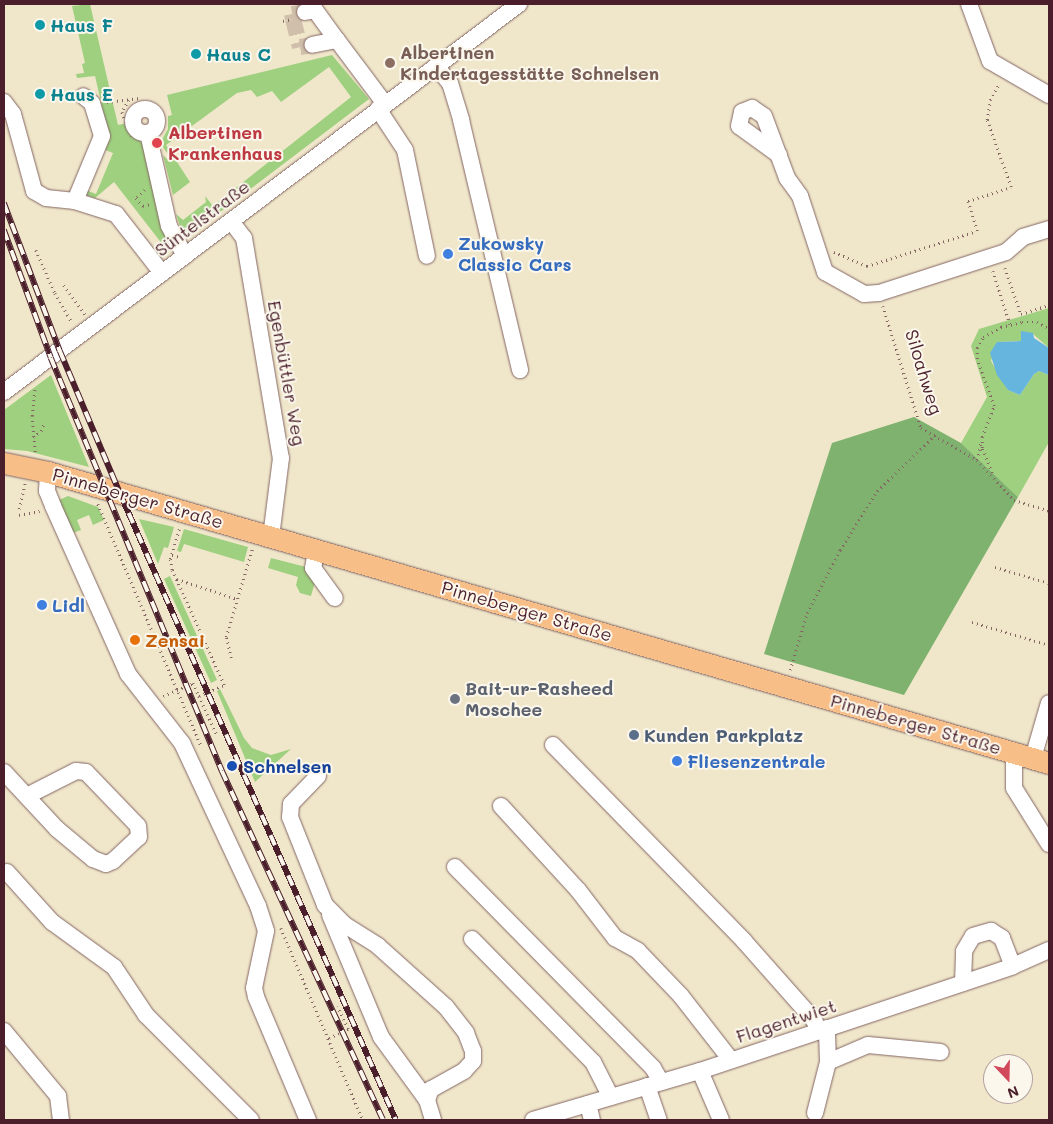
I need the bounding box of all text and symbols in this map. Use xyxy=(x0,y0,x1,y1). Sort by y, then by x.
place label: Haus F xyxy=(50,14,113,36)
marker: Haus F xyxy=(34,19,46,31)
place label: Albertinen Kindertagesstätte Schnelsen xyxy=(400,42,659,84)
place label: Haus C xyxy=(206,43,271,65)
marker: Haus C xyxy=(190,48,202,60)
marker: Albertinen Kindertagesstätte Schnelsen xyxy=(384,57,396,69)
place label: Haus E xyxy=(50,83,113,105)
marker: Haus E xyxy=(34,88,46,100)
place label: Albertinen Krankenhaus xyxy=(168,122,282,164)
marker: Albertinen Krankenhaus xyxy=(150,136,164,150)
street label: Süntelstraße xyxy=(150,175,254,261)
place label: Zukowsky Classic Cars xyxy=(458,233,572,276)
marker: Zukowsky Classic Cars xyxy=(442,248,454,260)
street label: Egenbüttler Weg xyxy=(264,299,310,447)
street label: Siloahweg xyxy=(901,327,947,417)
street label: Pinneberger Straße xyxy=(50,463,226,533)
street label: Pinneberger Straße xyxy=(439,576,615,646)
place label: Lidl xyxy=(52,594,85,616)
marker: Lidl xyxy=(36,599,48,611)
place label: Zensai xyxy=(145,629,205,651)
marker: Zensai xyxy=(129,634,141,646)
place label: Bait-ur-Rasheed Moschee xyxy=(465,678,613,721)
street label: Pinneberger Straße xyxy=(828,689,1004,759)
marker: Bait-ur-Rasheed Moschee xyxy=(449,693,461,705)
place label: Kunden Parkplatz xyxy=(644,724,803,746)
marker: Kunden Parkplatz xyxy=(628,729,640,741)
place label: Fliesenzentrale xyxy=(687,750,826,772)
place label: Schnelsen xyxy=(243,755,332,777)
marker: Fliesenzentrale xyxy=(671,755,683,767)
marker: Schnelsen xyxy=(225,759,239,773)
street label: Flagentwiet xyxy=(733,995,839,1047)
north arrow xyxy=(983,1054,1033,1104)
text: N xyxy=(1005,1082,1022,1103)

